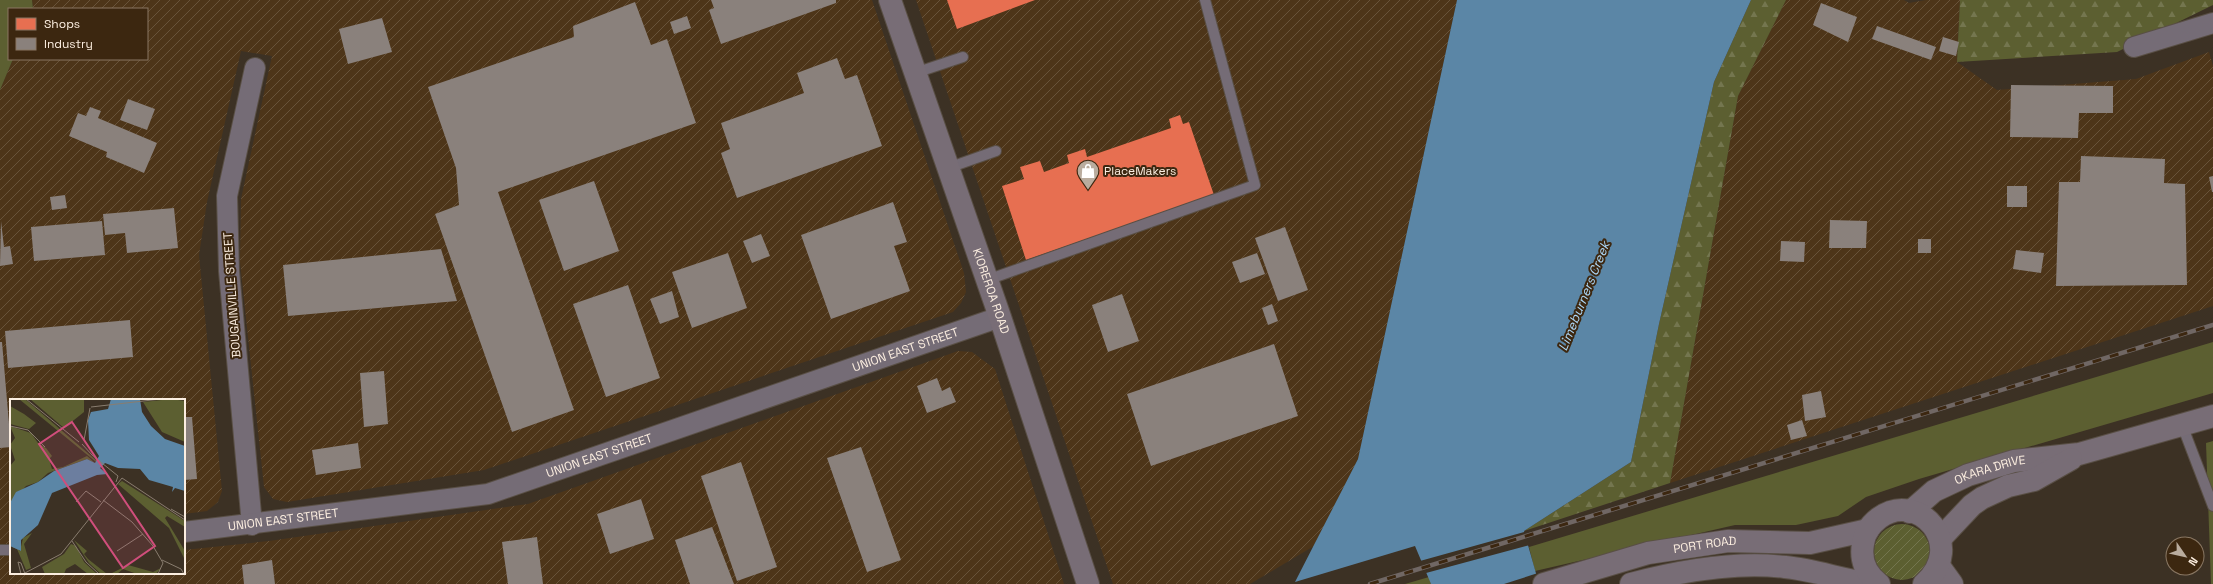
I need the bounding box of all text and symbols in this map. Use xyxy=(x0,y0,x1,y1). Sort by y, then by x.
legend xyxy=(8,8,148,60)
text: Shops xyxy=(44,16,80,32)
text: Industry xyxy=(44,36,93,52)
shop icon: PlaceMakers xyxy=(1075,158,1101,191)
place label: PlaceMakers xyxy=(1104,163,1176,179)
street label: BOUGAINVILLE STREET xyxy=(220,232,244,358)
water label: Limeburners Creek xyxy=(1554,237,1614,353)
street label: KIOREROA ROAD xyxy=(969,246,1013,336)
street label: UNION EAST STREET xyxy=(850,324,961,375)
inset map xyxy=(10,399,185,574)
street label: UNION EAST STREET xyxy=(544,430,654,481)
street label: OKARA DRIVE xyxy=(1952,452,2026,488)
street label: UNION EAST STREET xyxy=(227,505,339,534)
street label: PORT ROAD xyxy=(1672,533,1737,557)
north arrow xyxy=(2165,536,2205,576)
text: N xyxy=(2185,555,2201,569)

